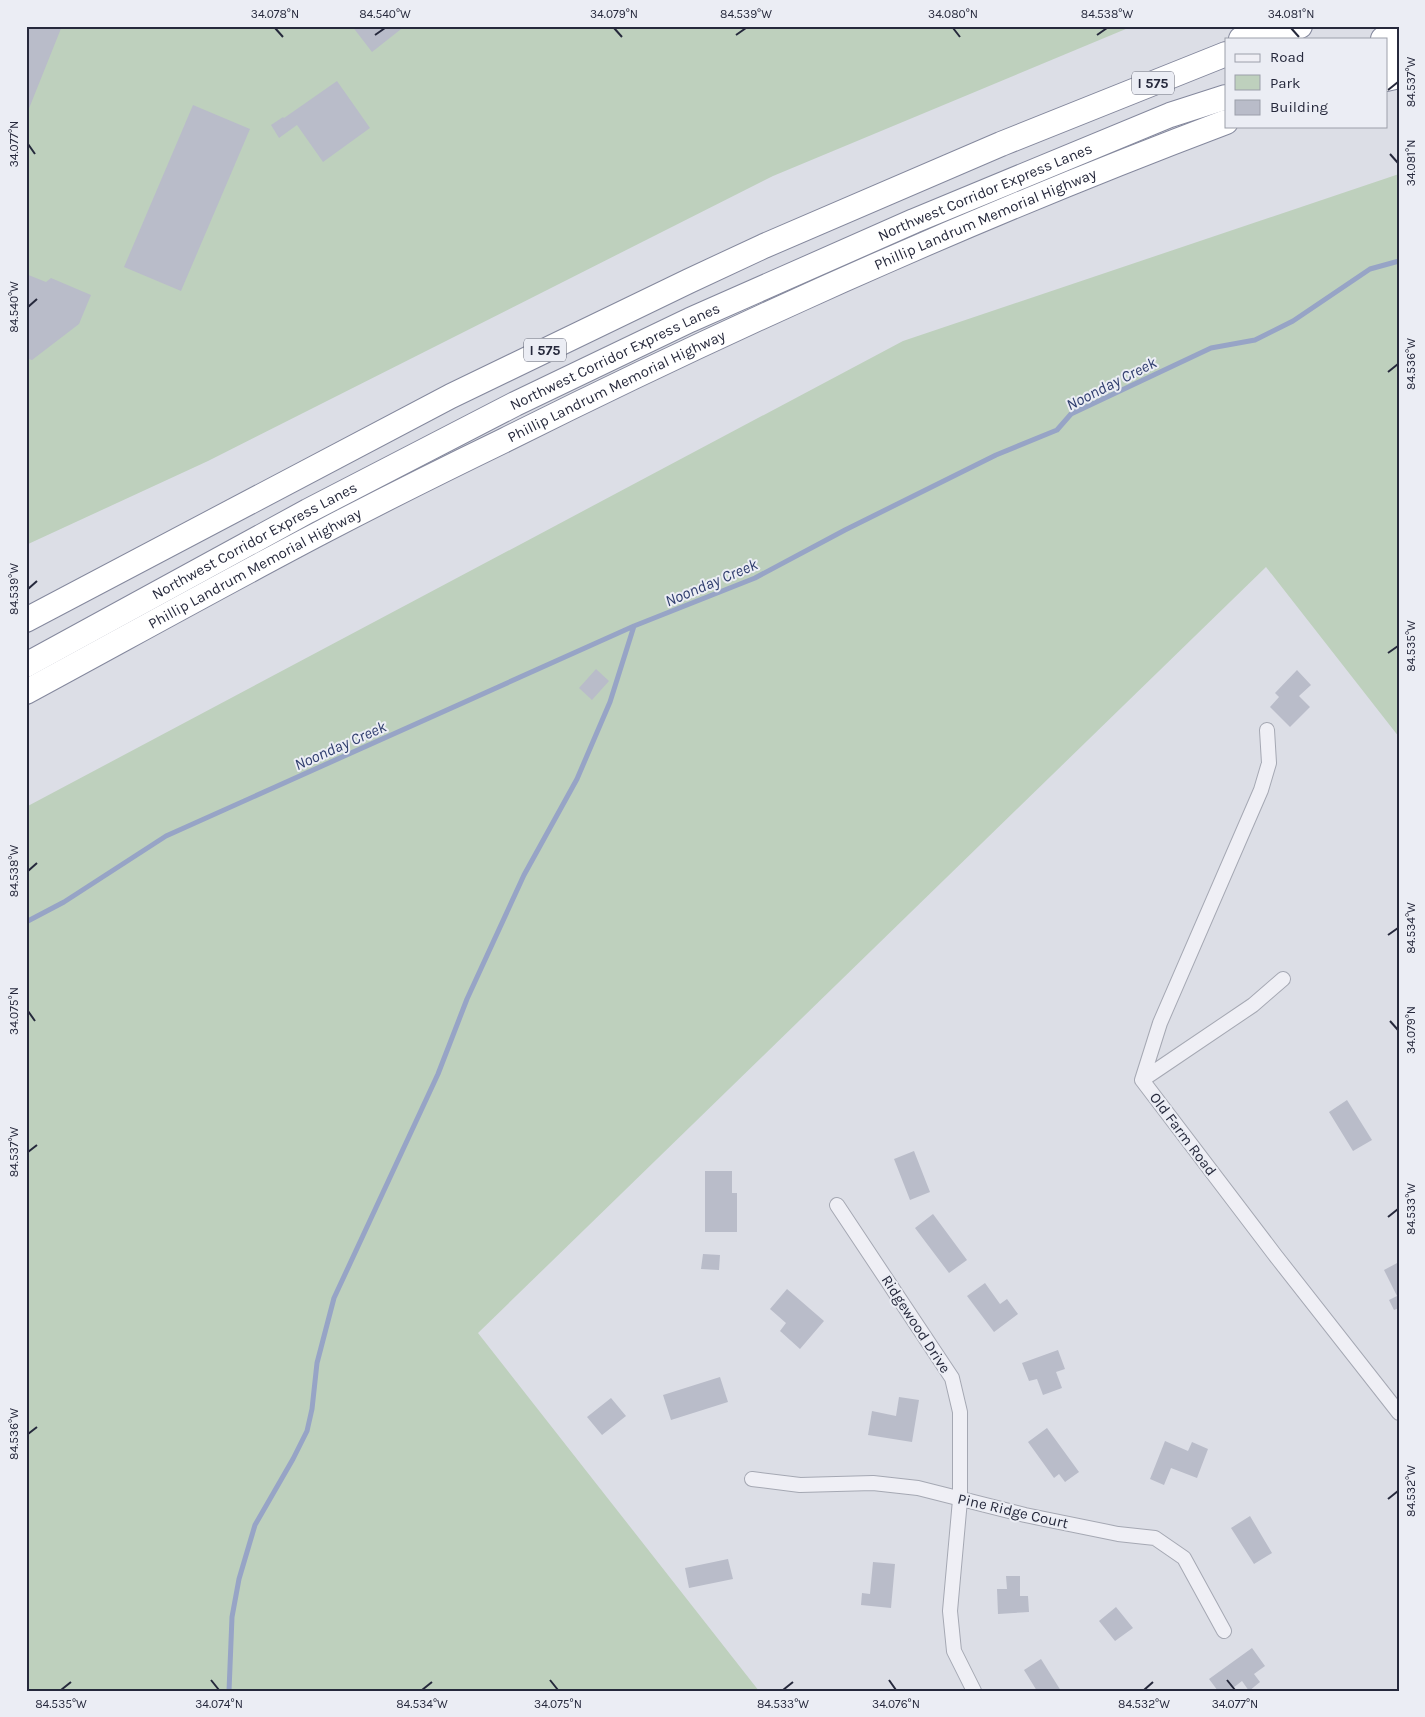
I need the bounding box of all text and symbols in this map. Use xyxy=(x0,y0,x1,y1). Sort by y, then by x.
text: 34.078°N xyxy=(251,7,299,21)
text: 84.540°W xyxy=(359,7,411,21)
text: 34.079°N xyxy=(590,7,638,21)
text: 84.539°W xyxy=(720,7,772,21)
text: 34.080°N xyxy=(928,7,978,21)
text: 84.538°W xyxy=(1081,7,1133,21)
text: 34.081°N xyxy=(1268,7,1314,21)
legend xyxy=(1225,38,1388,128)
text: Road xyxy=(1270,48,1305,66)
text: 84.537°W xyxy=(1404,56,1418,107)
road number: I 575 xyxy=(1132,72,1174,95)
text: Park xyxy=(1270,74,1300,92)
text: Building xyxy=(1270,98,1328,116)
text: 34.077°N xyxy=(7,121,21,167)
street label: Northwest Corridor Express Lanes xyxy=(875,139,1095,245)
text: 34.081°N xyxy=(1404,140,1418,186)
street label: Phillip Landrum Memorial Highway xyxy=(871,165,1099,274)
text: 84.540°W xyxy=(7,281,21,333)
street label: Northwest Corridor Express Lanes xyxy=(507,299,723,414)
street label: Phillip Landrum Memorial Highway xyxy=(505,326,728,446)
road number: I 575 xyxy=(524,338,566,362)
text: 84.536°W xyxy=(1404,338,1418,390)
water label: Noonday Creek xyxy=(1063,352,1160,414)
street label: Northwest Corridor Express Lanes xyxy=(149,478,360,604)
street label: Phillip Landrum Memorial Highway xyxy=(145,504,364,633)
water label: Noonday Creek xyxy=(662,554,761,610)
text: 84.539°W xyxy=(7,563,21,615)
text: 84.535°W xyxy=(1404,620,1418,672)
water label: Noonday Creek xyxy=(291,716,390,774)
text: 84.538°W xyxy=(7,845,21,897)
text: 84.534°W xyxy=(1404,902,1418,954)
text: 34.075°N xyxy=(7,987,21,1035)
text: 34.079°N xyxy=(1404,1006,1418,1054)
street label: Old Farm Road xyxy=(1146,1089,1220,1179)
text: 84.537°W xyxy=(7,1126,21,1177)
text: 84.533°W xyxy=(1404,1183,1418,1235)
street label: Ridgewood Drive xyxy=(878,1272,954,1376)
text: 84.536°W xyxy=(7,1408,21,1460)
text: 84.532°W xyxy=(1404,1465,1418,1517)
street label: Pine Ridge Court xyxy=(956,1490,1070,1533)
text: 84.535°W xyxy=(35,1697,87,1711)
text: 34.074°N xyxy=(195,1697,243,1711)
text: 84.534°W xyxy=(396,1697,448,1711)
text: 34.075°N xyxy=(534,1697,582,1711)
text: 84.533°W xyxy=(757,1697,809,1711)
text: 34.076°N xyxy=(872,1697,920,1711)
text: 84.532°W xyxy=(1118,1697,1170,1711)
text: 34.077°N xyxy=(1212,1697,1258,1711)

